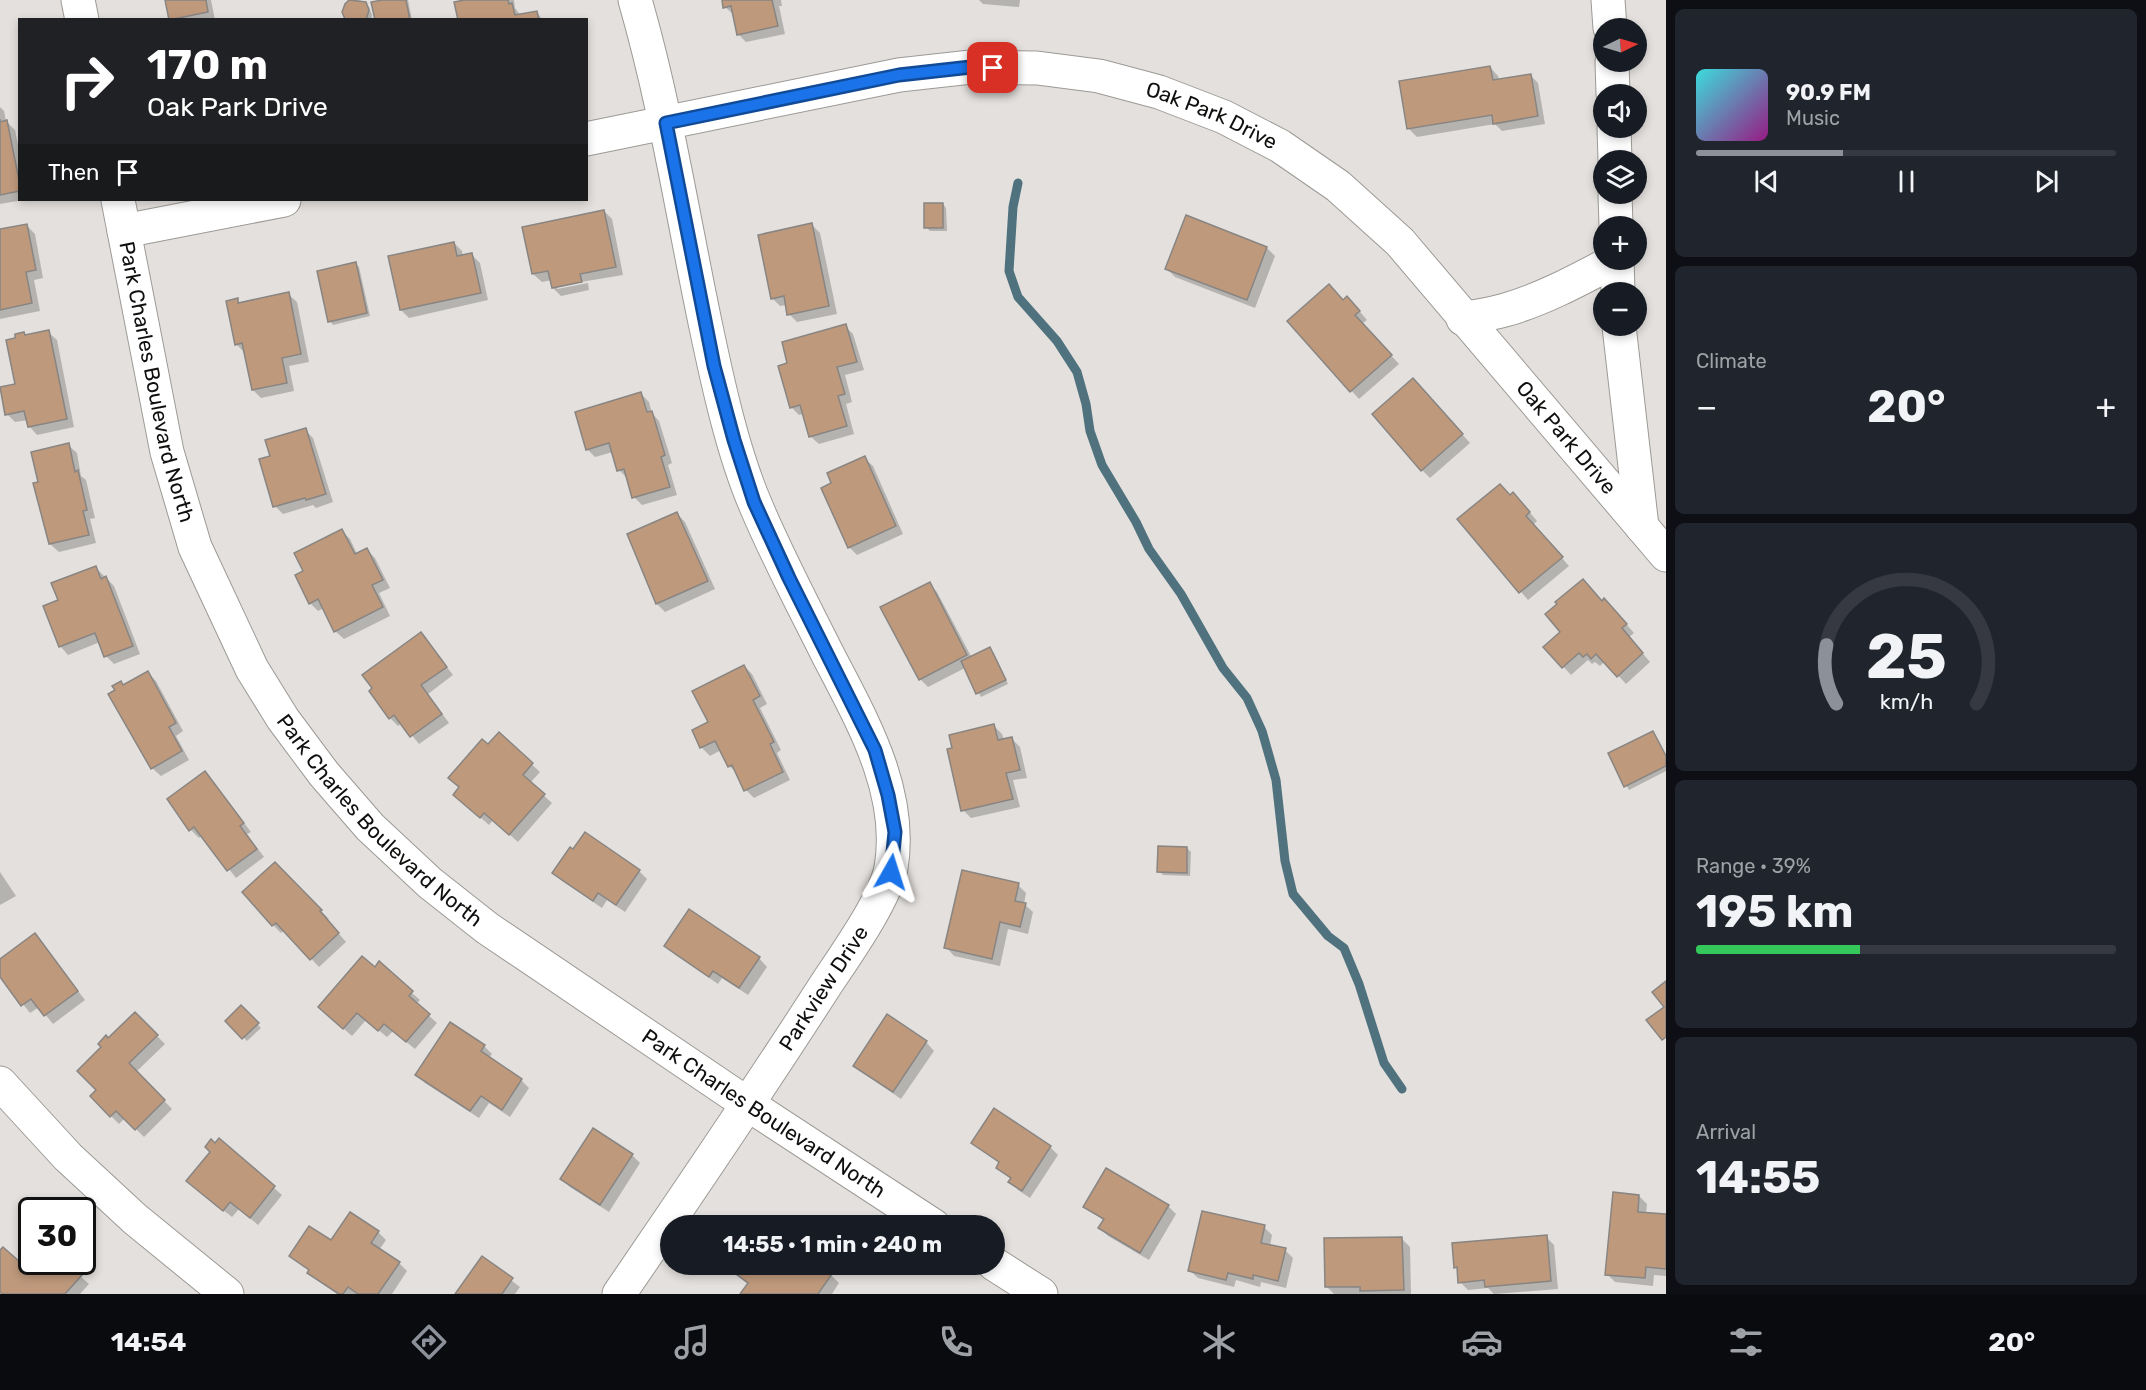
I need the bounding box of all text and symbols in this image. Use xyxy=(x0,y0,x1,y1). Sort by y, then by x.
north arrow xyxy=(1593,18,1647,72)
map controls xyxy=(1593,18,1647,336)
text: 170 m xyxy=(147,40,268,90)
icon: right xyxy=(48,42,126,120)
pin xyxy=(967,42,1018,93)
icon: arrive xyxy=(976,51,1009,84)
street label: Oak Park Drive xyxy=(1143,76,1282,154)
text: 90.9 FM xyxy=(1786,79,1871,106)
button: sound xyxy=(1593,84,1647,138)
text: Oak Park Drive xyxy=(147,91,328,123)
text: Music xyxy=(1786,106,1840,130)
button: layers xyxy=(1593,150,1647,204)
icon: arrive xyxy=(111,156,144,189)
text: Then xyxy=(48,159,99,186)
icon: previous xyxy=(1750,165,1783,198)
icon: pause xyxy=(1890,165,1923,198)
icon: next xyxy=(2030,165,2063,198)
button: + xyxy=(1593,216,1647,270)
street label: Park Charles Boulevard North xyxy=(114,239,200,525)
button: − xyxy=(1593,282,1647,336)
text: Climate xyxy=(1696,349,1767,373)
street label: Oak Park Drive xyxy=(1512,376,1622,499)
text: 20° xyxy=(1867,380,1946,433)
text: − xyxy=(1696,387,1717,426)
text: + xyxy=(2095,387,2116,426)
text: 25 xyxy=(1866,620,1946,694)
text: km/h xyxy=(1879,689,1933,714)
street label: Park Charles Boulevard North xyxy=(272,709,488,932)
position arrow xyxy=(859,840,923,904)
text: Range · 39% xyxy=(1696,854,1811,878)
text: 195 km xyxy=(1696,885,1853,938)
street label: Parkview Drive xyxy=(773,921,873,1055)
street label: Park Charles Boulevard North xyxy=(638,1023,890,1203)
text: Arrival xyxy=(1696,1120,1756,1144)
text: 14:55 xyxy=(1696,1151,1820,1204)
speed limit sign: 30 xyxy=(18,1197,96,1275)
text: 14:55 · 1 min · 240 m xyxy=(723,1231,942,1258)
icon: directions xyxy=(408,1321,450,1363)
icon: music xyxy=(671,1321,713,1363)
icon: phone xyxy=(935,1321,977,1363)
icon: climate xyxy=(1198,1321,1240,1363)
icon: car xyxy=(1461,1321,1503,1363)
icon: filters xyxy=(1725,1321,1767,1363)
text: 14:54 xyxy=(111,1326,186,1358)
text: 20° xyxy=(1988,1326,2035,1358)

